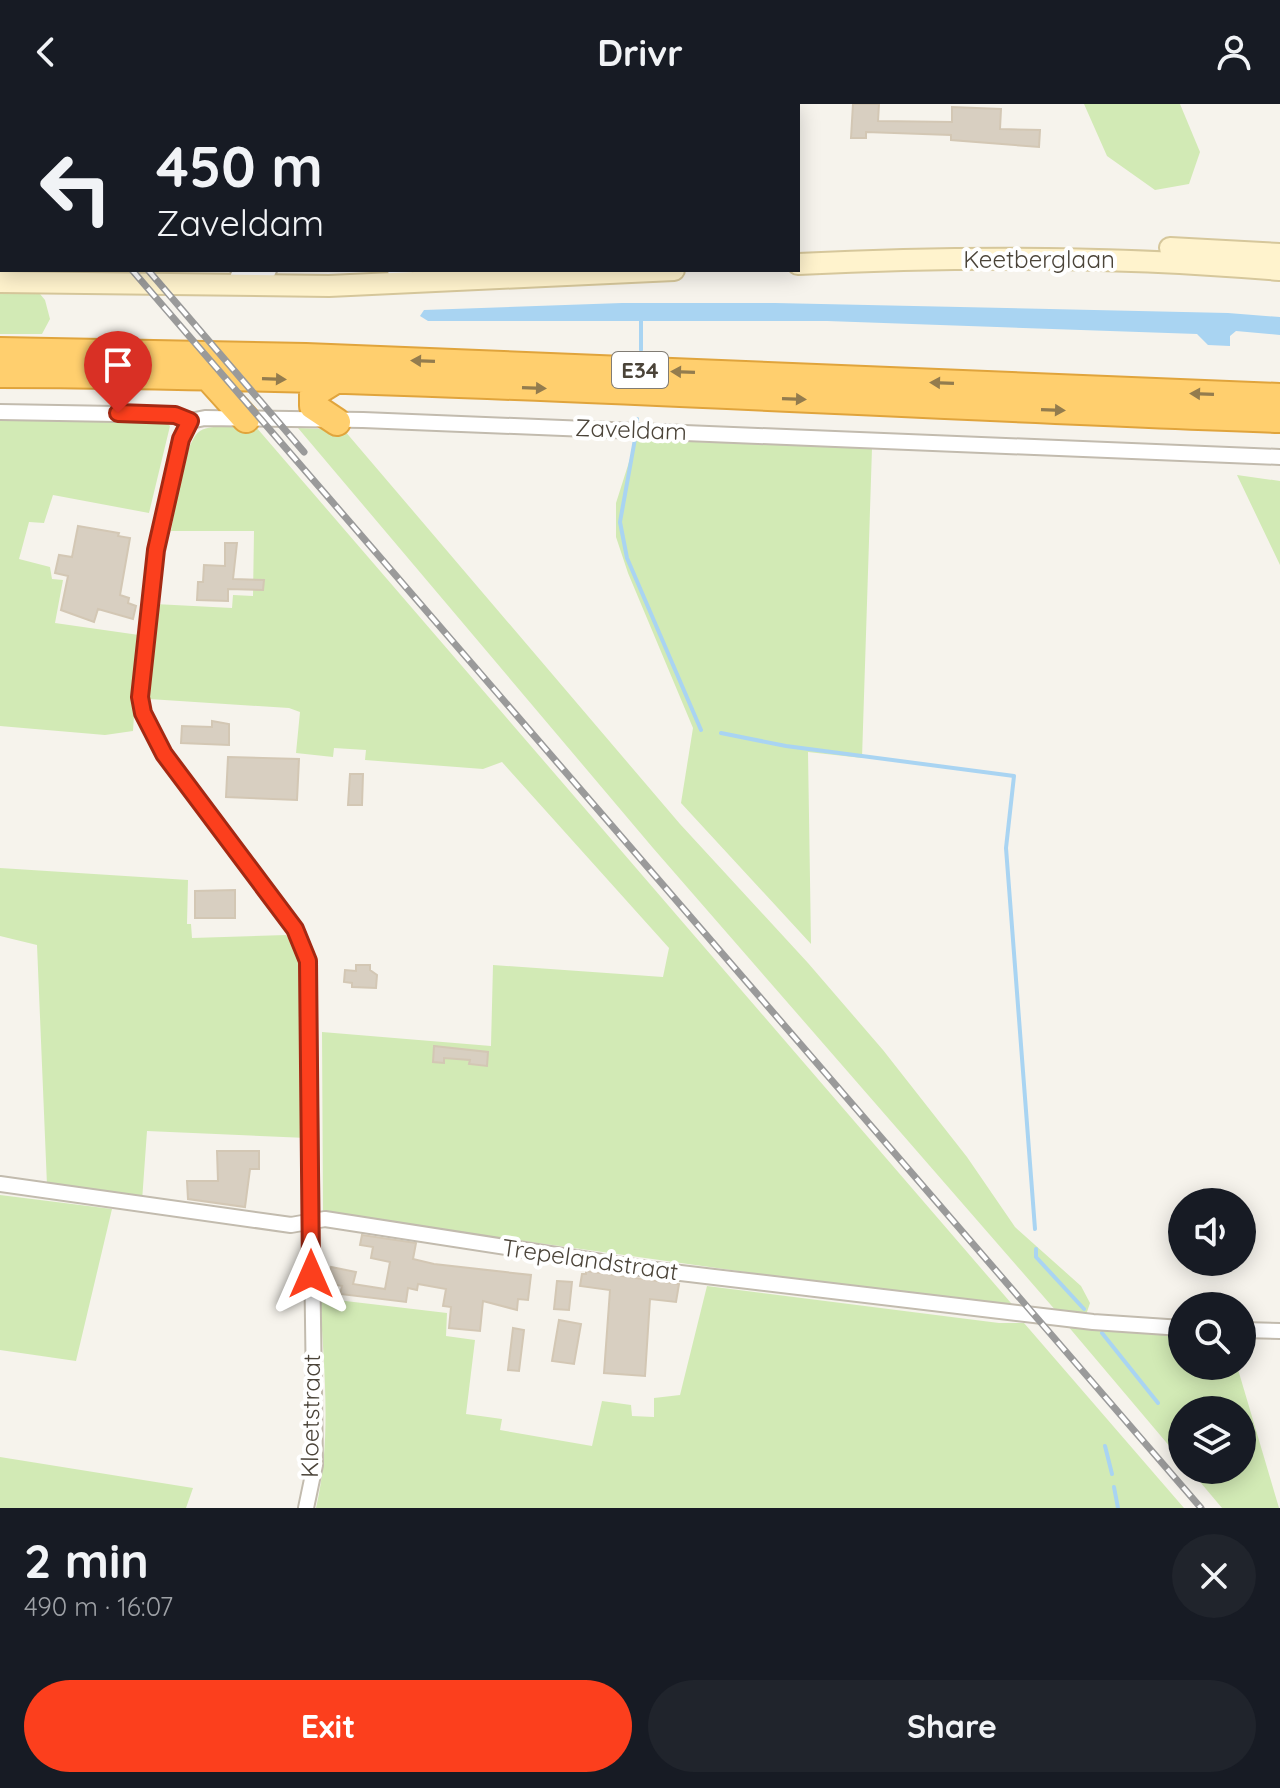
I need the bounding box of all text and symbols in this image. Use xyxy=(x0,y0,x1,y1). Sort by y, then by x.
icon: back xyxy=(24,30,68,74)
text: Drivr xyxy=(597,30,683,75)
icon: person xyxy=(1212,30,1256,74)
text: 450 m xyxy=(156,131,323,201)
icon: left xyxy=(24,136,128,240)
text: Zaveldam xyxy=(156,200,324,245)
street label: Keetberglaan xyxy=(963,244,1115,274)
pin xyxy=(84,331,152,413)
icon: arrive xyxy=(96,343,140,387)
road number: E34 xyxy=(612,352,668,388)
one-way arrow xyxy=(410,355,435,368)
one-way arrow xyxy=(670,365,695,378)
one-way arrow xyxy=(262,372,287,385)
one-way arrow xyxy=(929,376,954,389)
one-way arrow xyxy=(522,382,547,395)
one-way arrow xyxy=(1189,387,1214,400)
one-way arrow xyxy=(782,393,807,406)
one-way arrow xyxy=(1041,404,1066,417)
street label: Zaveldam xyxy=(574,412,688,446)
map controls xyxy=(1168,1188,1256,1484)
button: sound xyxy=(1168,1188,1256,1276)
position arrow xyxy=(269,1232,353,1316)
street label: Trepelandstraat xyxy=(500,1232,680,1286)
button: search xyxy=(1168,1292,1256,1380)
street label: Kloetstraat xyxy=(294,1354,326,1478)
button: layers xyxy=(1168,1396,1256,1484)
text: 2 min xyxy=(24,1530,149,1590)
button: close xyxy=(1172,1534,1256,1618)
text: 490 m · 16:07 xyxy=(24,1590,173,1623)
button: Exit xyxy=(24,1680,632,1772)
button: Share xyxy=(648,1680,1256,1772)

